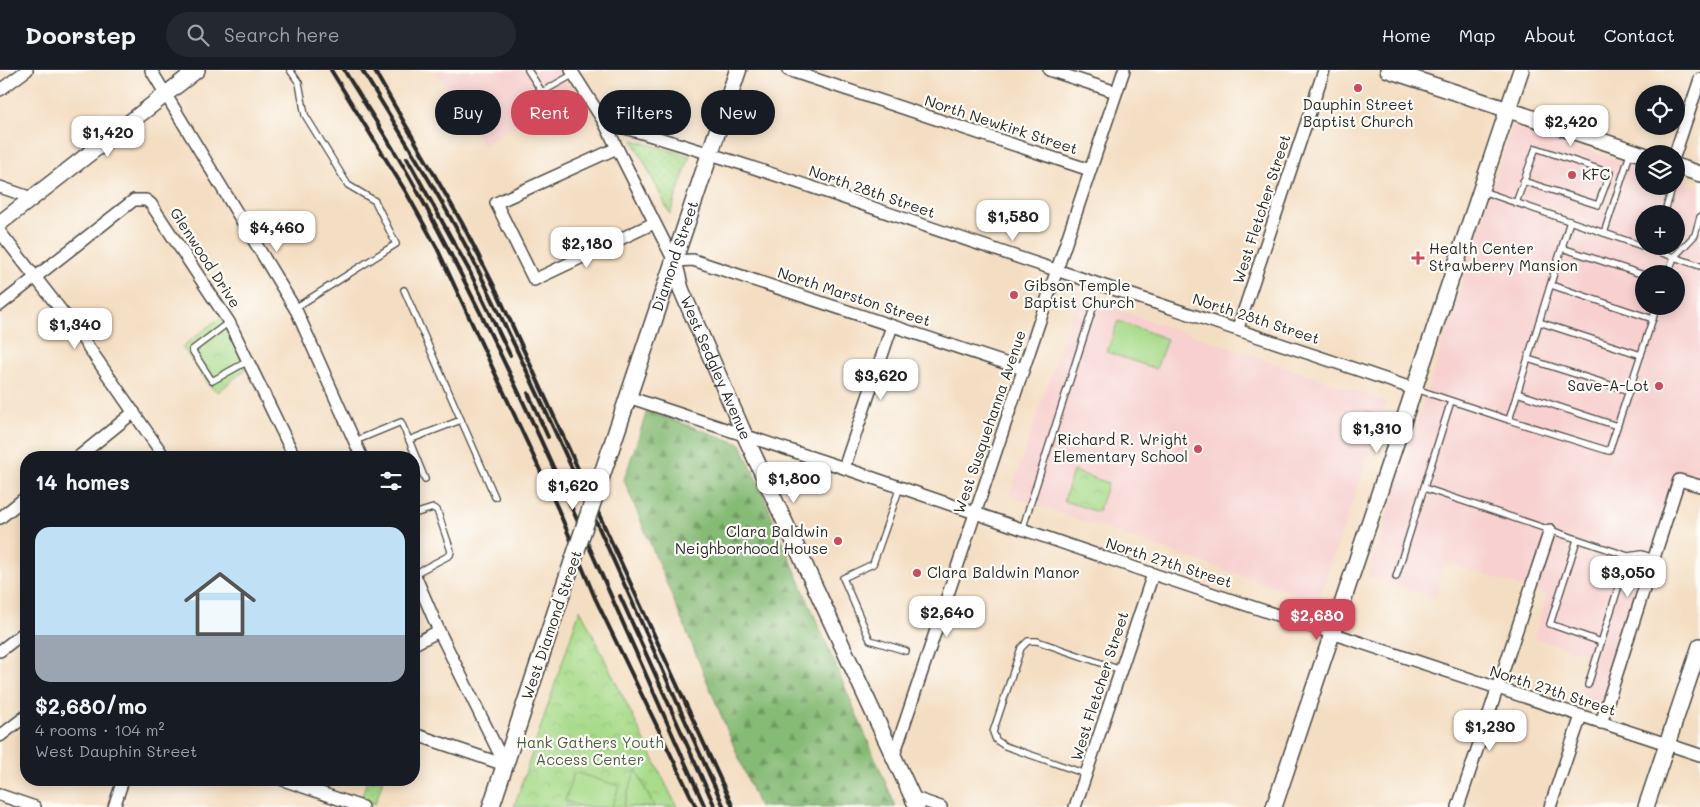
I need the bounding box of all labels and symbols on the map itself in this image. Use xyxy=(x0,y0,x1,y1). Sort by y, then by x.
marker: Dauphin Street Baptist Church xyxy=(1352,82,1364,94)
street label: North Newkirk Street xyxy=(922,90,1080,158)
place label: Dauphin Street Baptist Church xyxy=(1302,94,1414,131)
pin: $2,420 xyxy=(1530,104,1612,147)
pin: $1,420 xyxy=(67,116,149,158)
street label: West Fletcher Street xyxy=(1227,132,1295,286)
street label: North 28th Street xyxy=(806,160,938,222)
place label: KFC xyxy=(1582,164,1610,184)
marker: KFC xyxy=(1566,169,1578,181)
street label: Diamond Street xyxy=(647,198,702,314)
pin: $1,580 xyxy=(972,200,1054,242)
street label: Glenwood Drive xyxy=(166,203,246,311)
pin: $4,460 xyxy=(236,210,318,253)
pin: $2,180 xyxy=(546,226,628,269)
place label: Health Center Strawberry Mansion xyxy=(1429,238,1578,275)
marker: Health Center Strawberry Mansion xyxy=(1411,251,1425,265)
street label: North Marston Street xyxy=(775,262,933,330)
place label: Gibson Temple Baptist Church xyxy=(1024,275,1134,312)
street label: North 28th Street xyxy=(1190,288,1322,348)
marker: Gibson Temple Baptist Church xyxy=(1008,289,1020,301)
street label: West Sedgley Avenue xyxy=(676,293,756,443)
pin: $1,340 xyxy=(34,308,116,350)
street label: West Susquehanna Avenue xyxy=(948,327,1030,516)
pin: $3,620 xyxy=(840,358,922,401)
place label: Save-A-Lot xyxy=(1568,375,1649,395)
marker: Save-A-Lot xyxy=(1653,380,1665,392)
pin: $1,310 xyxy=(1336,412,1418,454)
place label: Richard R. Wright Elementary School xyxy=(1053,429,1188,466)
marker: Richard R. Wright Elementary School xyxy=(1192,443,1204,455)
pin: $1,800 xyxy=(753,462,835,504)
pin: $1,620 xyxy=(532,468,614,511)
place label: Clara Baldwin Neighborhood House xyxy=(675,521,828,558)
street label: North 27th Street xyxy=(1104,532,1235,592)
marker: Clara Baldwin Neighborhood House xyxy=(832,535,844,547)
street label: West Diamond Street xyxy=(516,547,586,702)
pin: $3,050 xyxy=(1587,556,1669,598)
place label: Clara Baldwin Manor xyxy=(927,562,1080,582)
marker: Clara Baldwin Manor xyxy=(911,567,923,579)
pin: $2,640 xyxy=(906,596,988,638)
pin: $2,680 xyxy=(1276,598,1358,641)
street label: West Fletcher Street xyxy=(1065,609,1133,763)
street label: North 27th Street xyxy=(1488,660,1619,720)
pin: $1,230 xyxy=(1449,710,1531,752)
park label: Hank Gathers Youth Access Center xyxy=(516,732,664,769)

